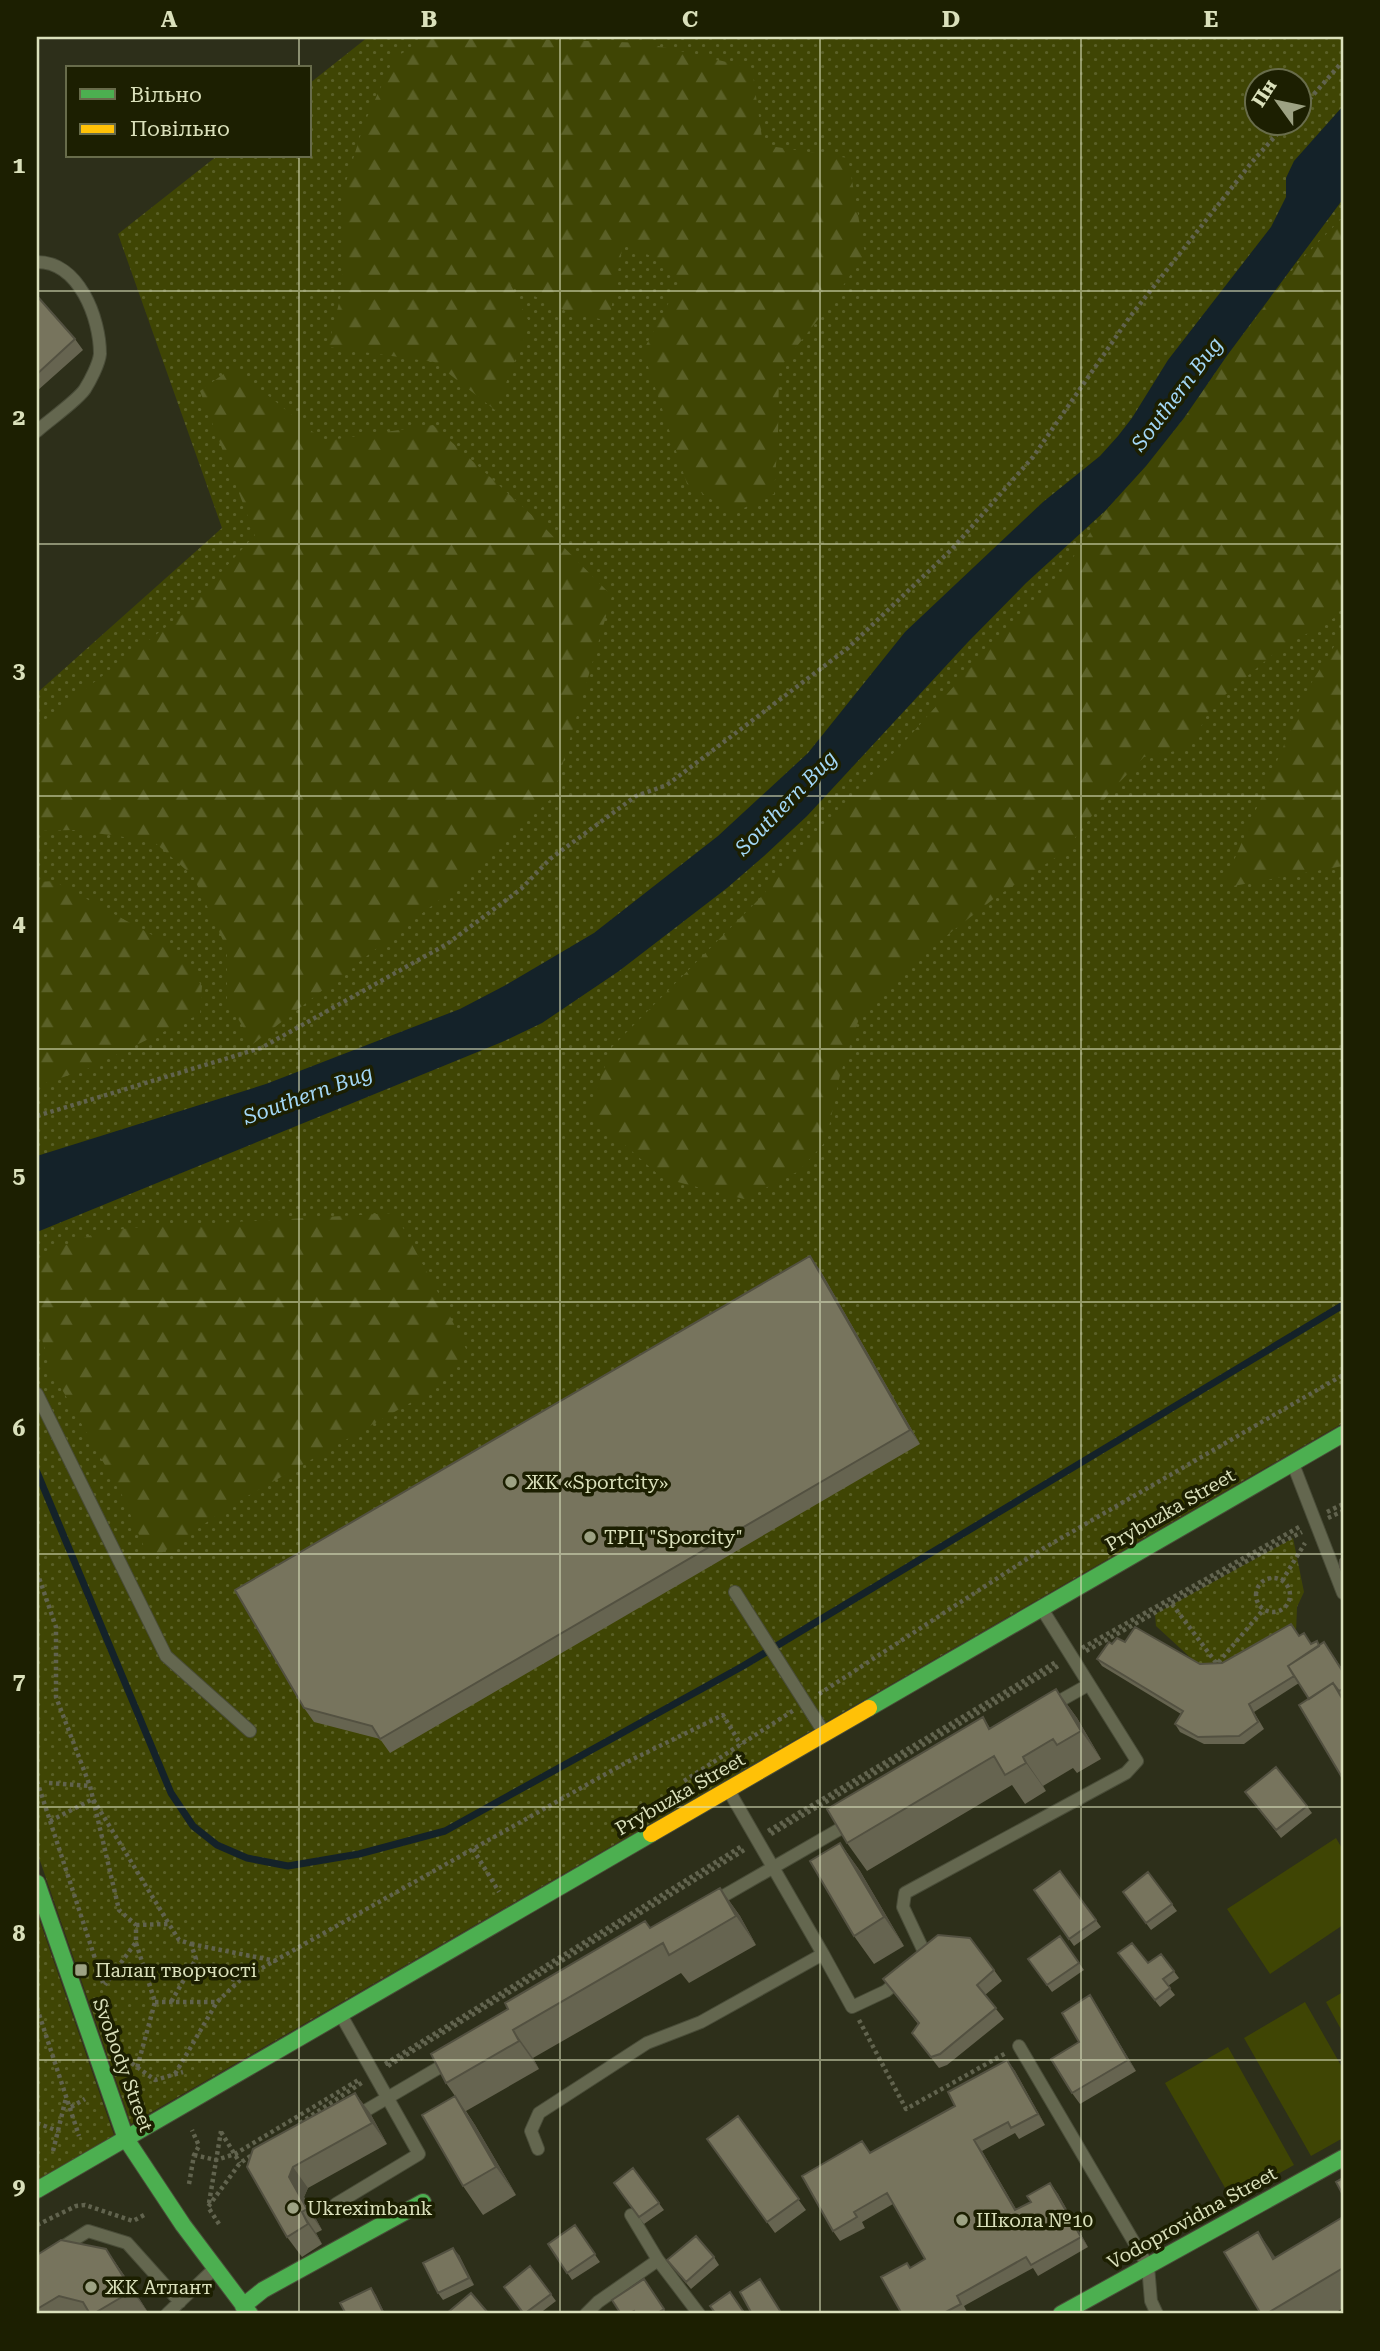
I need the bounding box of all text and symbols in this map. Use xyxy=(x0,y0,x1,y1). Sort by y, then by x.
text: A xyxy=(161,6,178,33)
text: B xyxy=(421,6,437,33)
text: C xyxy=(682,6,698,33)
text: D xyxy=(942,6,960,33)
text: E xyxy=(1204,6,1218,33)
legend xyxy=(66,66,312,158)
north arrow xyxy=(1244,66,1314,136)
text: Пн xyxy=(1247,75,1282,111)
text: Вільно xyxy=(130,83,202,107)
text: Повільно xyxy=(130,117,230,141)
text: 1 xyxy=(13,152,26,179)
water label: Southern Bug xyxy=(1126,333,1227,456)
text: 2 xyxy=(13,404,25,431)
text: 3 xyxy=(13,657,26,684)
water label: Southern Bug xyxy=(730,746,842,861)
text: 4 xyxy=(13,910,26,937)
water label: Southern Bug xyxy=(239,1061,376,1130)
text: 5 xyxy=(13,1162,26,1189)
text: 6 xyxy=(13,1415,26,1442)
street label: Prybuzka Street xyxy=(1101,1464,1239,1556)
place label: ЖК «Sportcity» xyxy=(525,1471,668,1494)
marker: ЖК «Sportcity» xyxy=(503,1474,519,1490)
place label: ТРЦ "Sporcity" xyxy=(604,1526,743,1549)
marker: ТРЦ "Sporcity" xyxy=(582,1529,598,1545)
text: 7 xyxy=(13,1668,26,1695)
street label: Prybuzka Street xyxy=(611,1748,749,1840)
text: 8 xyxy=(13,1920,26,1947)
place label: Палац творчості xyxy=(95,1959,257,1982)
marker: Палац творчості xyxy=(73,1962,89,1978)
street label: Svobody Street xyxy=(88,1995,158,2135)
street label: Vodoprovidna Street xyxy=(1103,2162,1281,2274)
text: 9 xyxy=(13,2173,26,2200)
place label: Ukreximbank xyxy=(307,2197,433,2220)
marker: Ukreximbank xyxy=(285,2200,301,2216)
place label: Школа №10 xyxy=(976,2209,1093,2232)
marker: Школа №10 xyxy=(954,2212,970,2228)
place label: ЖК Атлант xyxy=(105,2276,212,2299)
marker: ЖК Атлант xyxy=(83,2279,99,2295)

